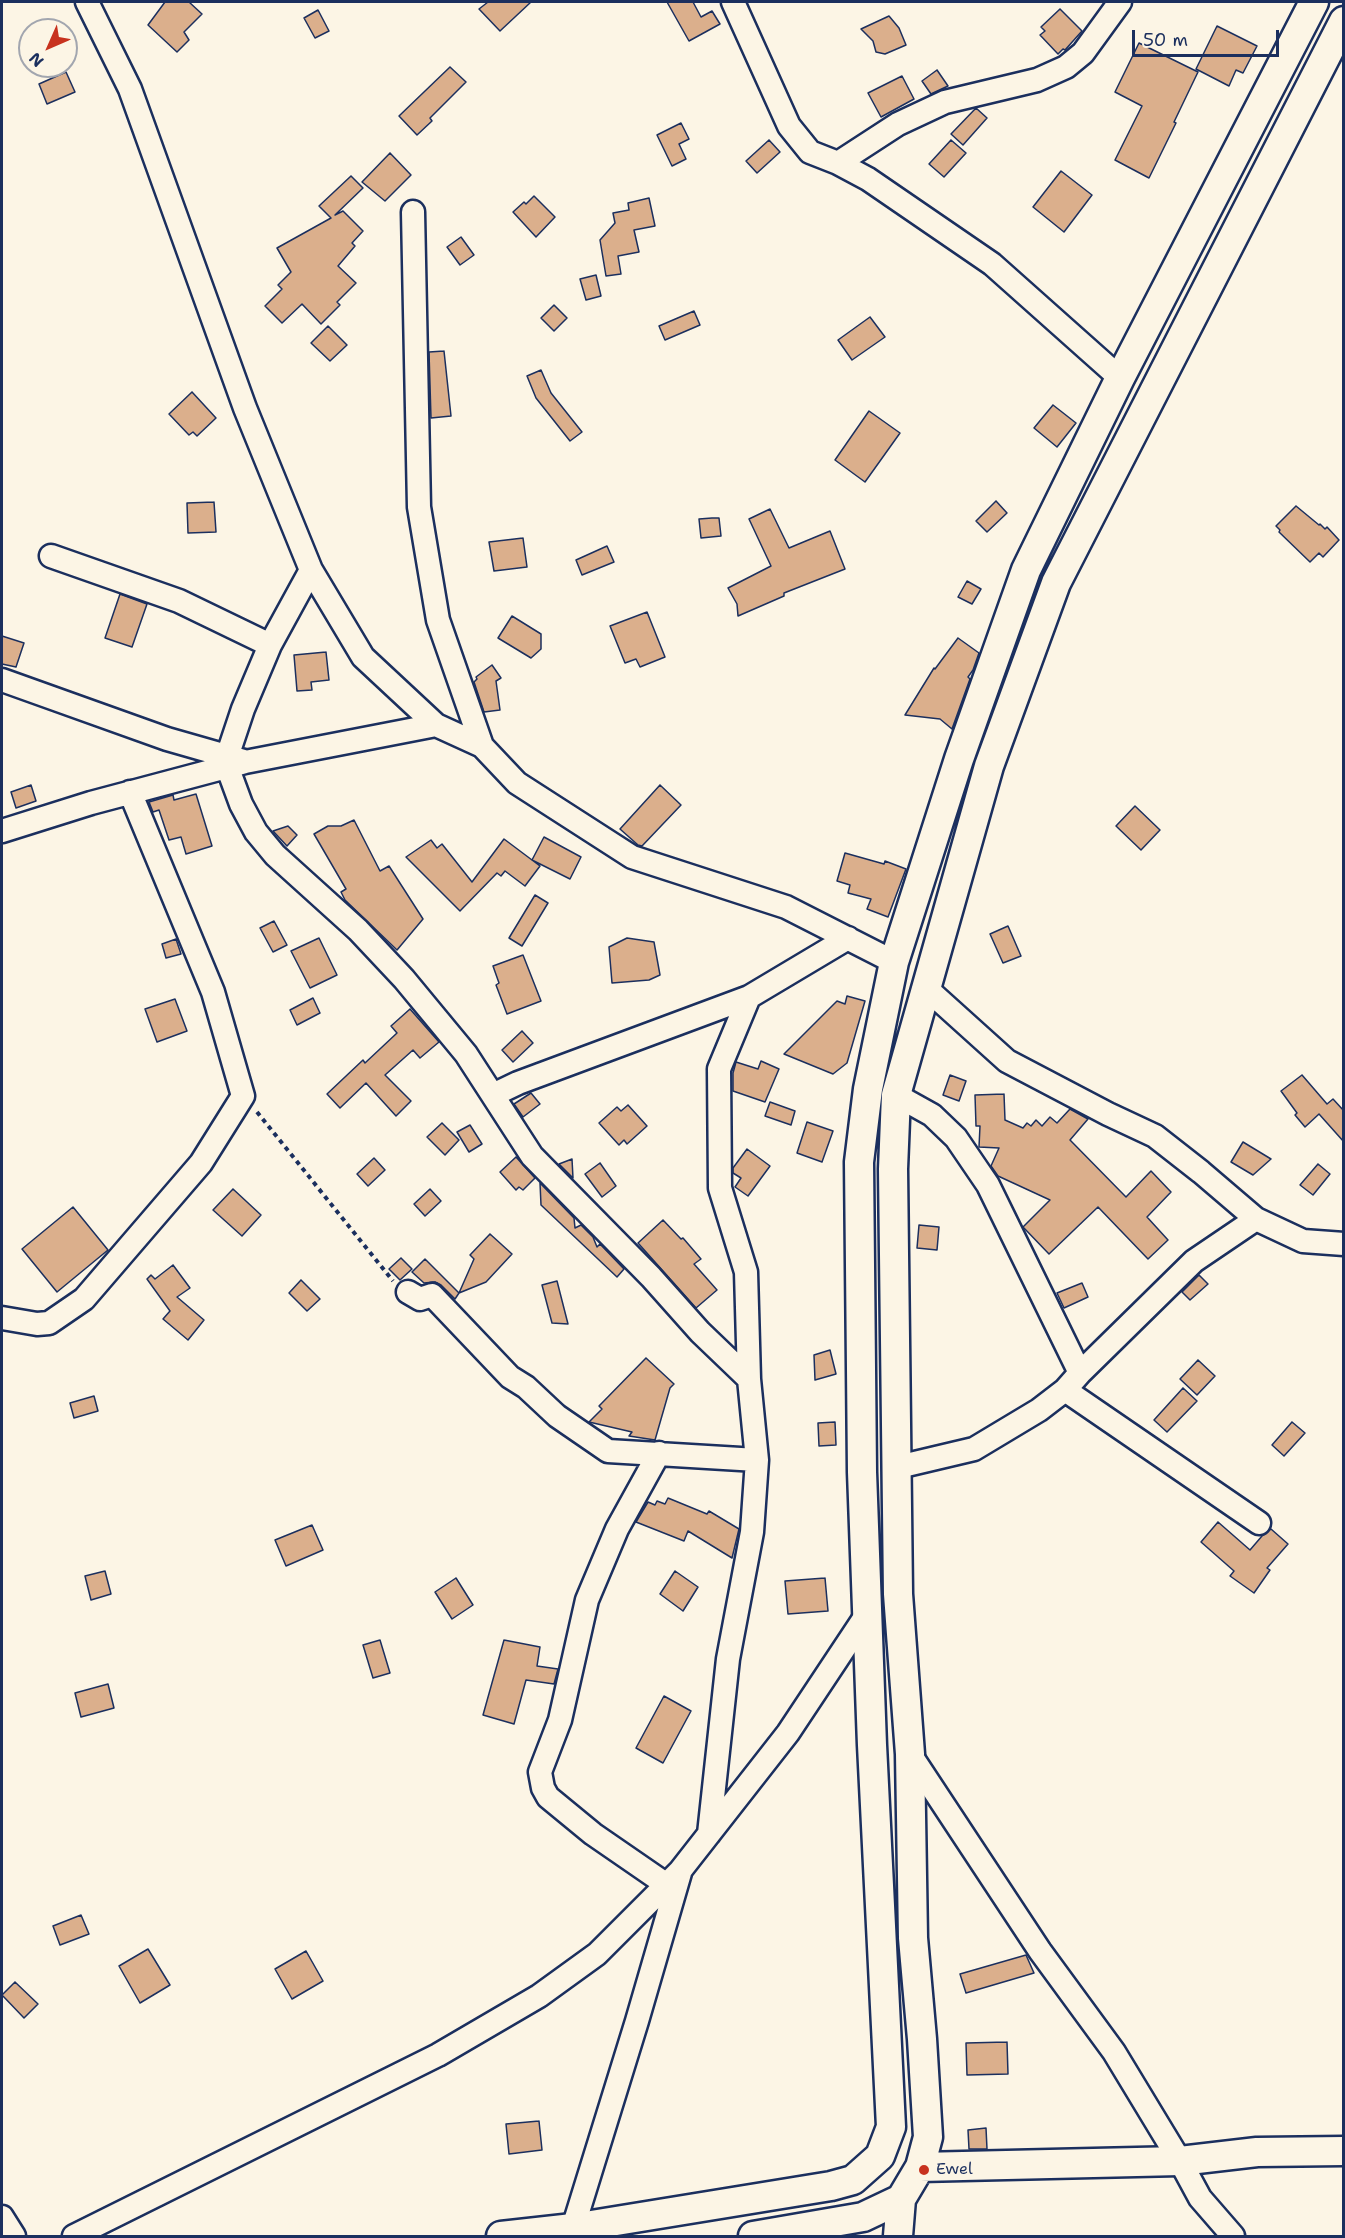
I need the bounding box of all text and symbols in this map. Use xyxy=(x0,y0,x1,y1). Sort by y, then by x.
north arrow xyxy=(18,18,78,78)
scale bar xyxy=(1135,18,1282,56)
text: 50 m xyxy=(1143,28,1188,52)
text: N xyxy=(24,48,48,72)
place label: Ewel xyxy=(936,2160,973,2180)
marker: Ewel xyxy=(917,2163,931,2177)

